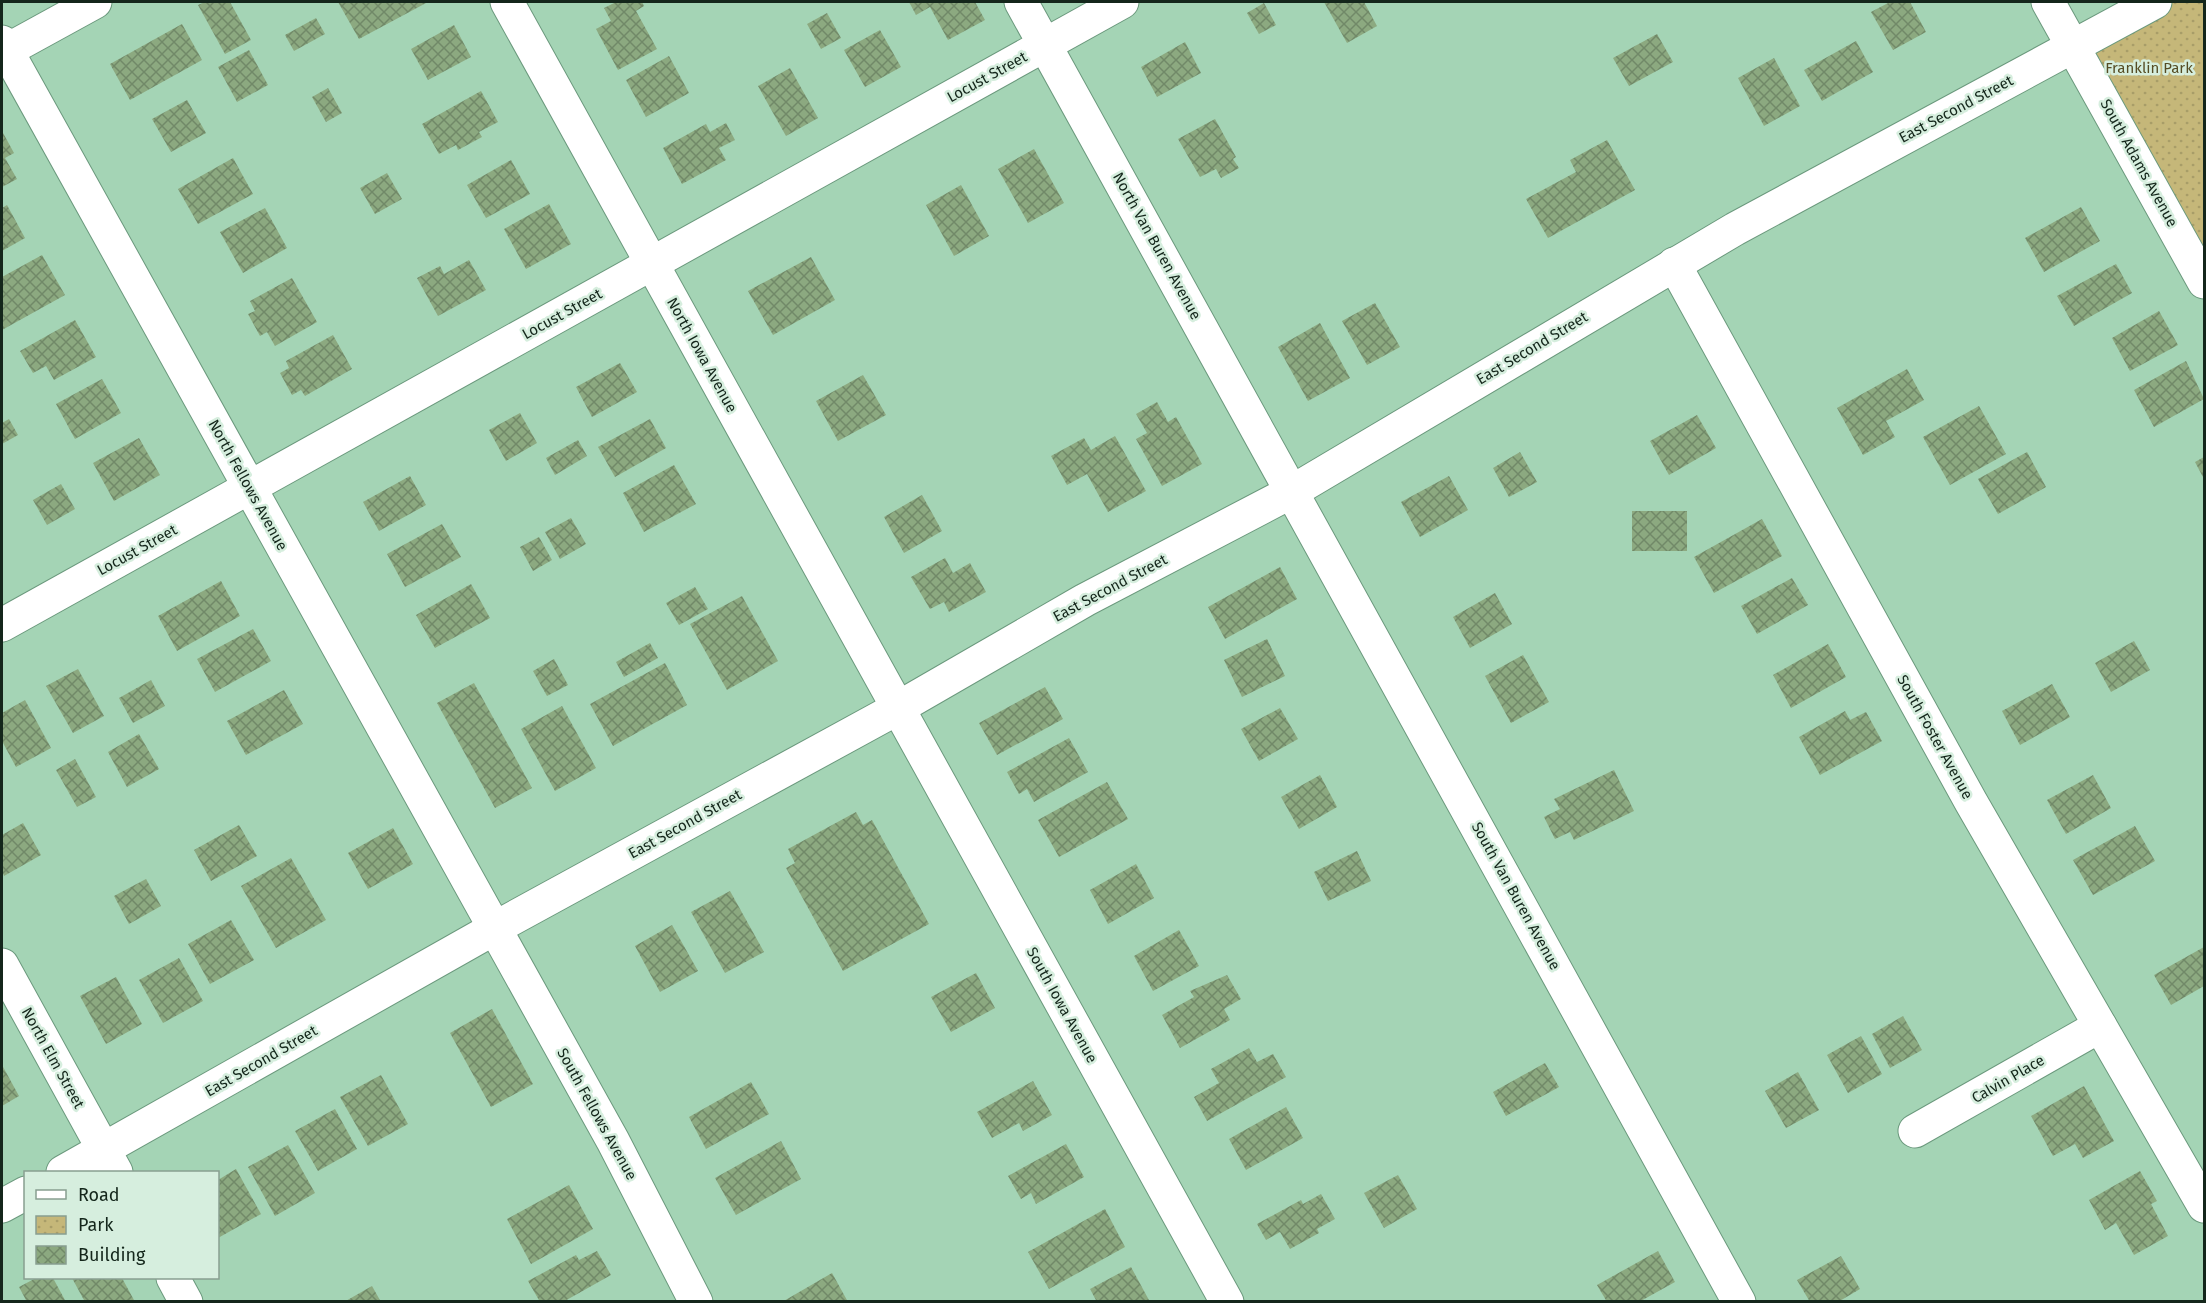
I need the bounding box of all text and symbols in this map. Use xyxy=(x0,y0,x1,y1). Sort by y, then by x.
street label: Locust Street xyxy=(944,47,1031,106)
park label: Franklin Park xyxy=(2105,59,2193,77)
street label: East Second Street xyxy=(1896,71,2017,147)
street label: South Adams Avenue xyxy=(2096,96,2182,230)
street label: North Van Buren Avenue xyxy=(1109,169,1205,323)
street label: Locust Street xyxy=(519,284,606,343)
street label: North Iowa Avenue xyxy=(663,294,741,416)
street label: East Second Street xyxy=(1473,307,1591,388)
street label: North Fellows Avenue xyxy=(204,416,292,554)
street label: Locust Street xyxy=(94,520,181,579)
street label: East Second Street xyxy=(1050,550,1171,626)
street label: South Foster Avenue xyxy=(1893,672,1977,802)
street label: East Second Street xyxy=(625,785,745,863)
street label: South Van Buren Avenue xyxy=(1468,819,1564,973)
street label: South Iowa Avenue xyxy=(1023,944,1101,1066)
street label: North Elm Street xyxy=(18,1004,88,1112)
street label: East Second Street xyxy=(202,1021,321,1100)
street label: South Fellows Avenue xyxy=(553,1045,641,1183)
street label: Calvin Place xyxy=(1968,1051,2048,1107)
legend xyxy=(24,1171,219,1279)
text: Road xyxy=(78,1184,120,1206)
text: Park xyxy=(78,1214,114,1236)
text: Building xyxy=(78,1244,146,1266)

